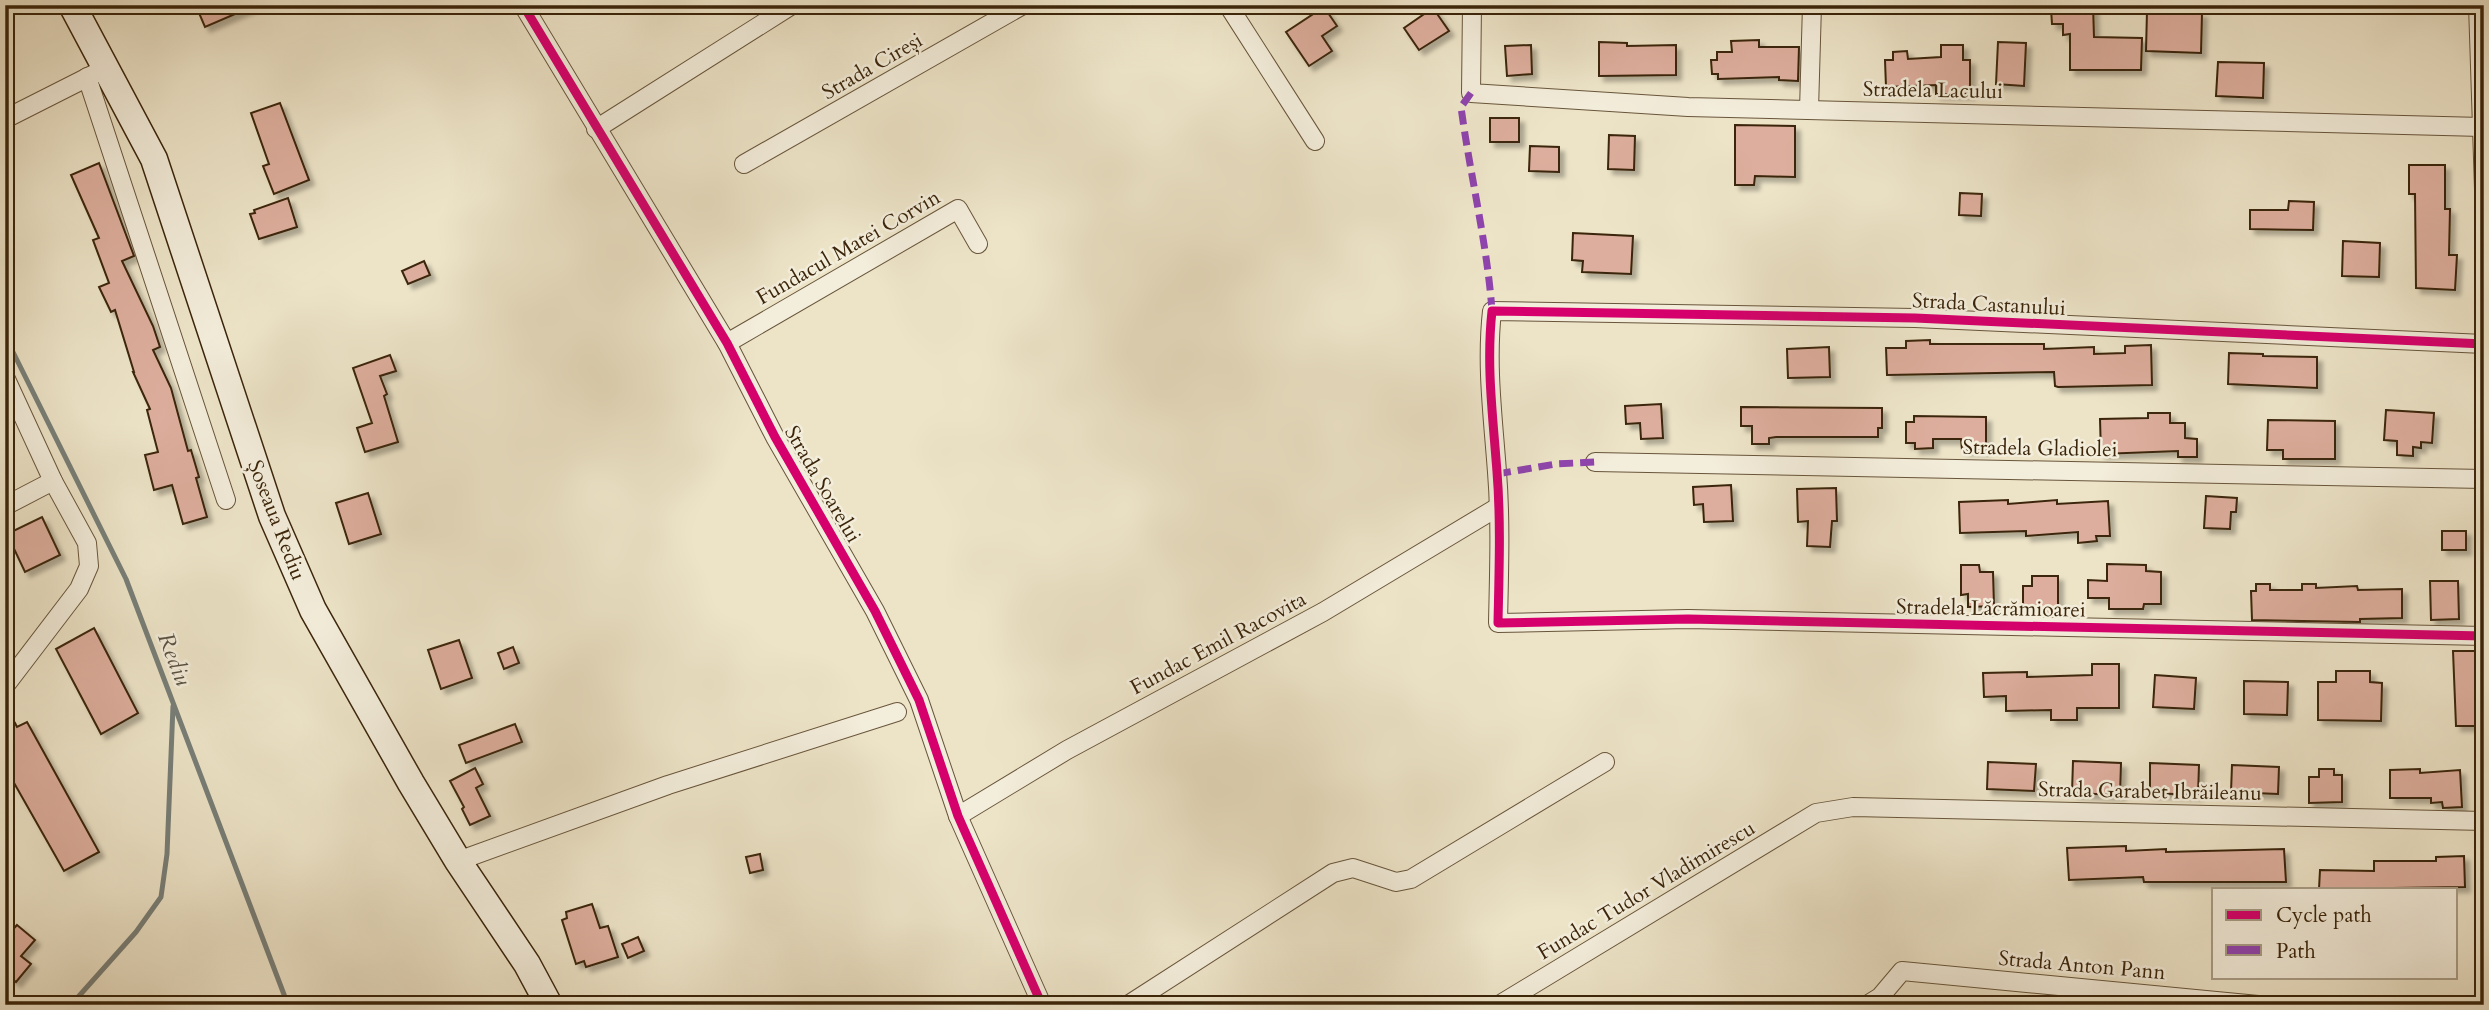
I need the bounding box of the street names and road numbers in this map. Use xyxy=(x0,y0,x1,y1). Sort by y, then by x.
street label: Strada Cireși xyxy=(817,26,928,107)
street label: Stradela Lacului xyxy=(1863,75,2003,106)
street label: Fundacul Matei Corvin xyxy=(751,183,946,312)
street label: Strada Castanului xyxy=(1911,286,2067,323)
street label: Strada Soarelui xyxy=(777,420,868,548)
street label: Stradela Gladiolei xyxy=(1962,433,2118,464)
street label: Șoseaua Rediu xyxy=(240,456,313,584)
street label: Fundac Emil Racovita xyxy=(1125,585,1311,702)
street label: Stradela Lăcrămioarei xyxy=(1896,592,2086,625)
street label: Strada Garabet Ibrăileanu xyxy=(2038,775,2262,808)
street label: Fundac Tudor Vladimirescu xyxy=(1532,814,1761,967)
street label: Strada Anton Pann xyxy=(1997,944,2167,987)

